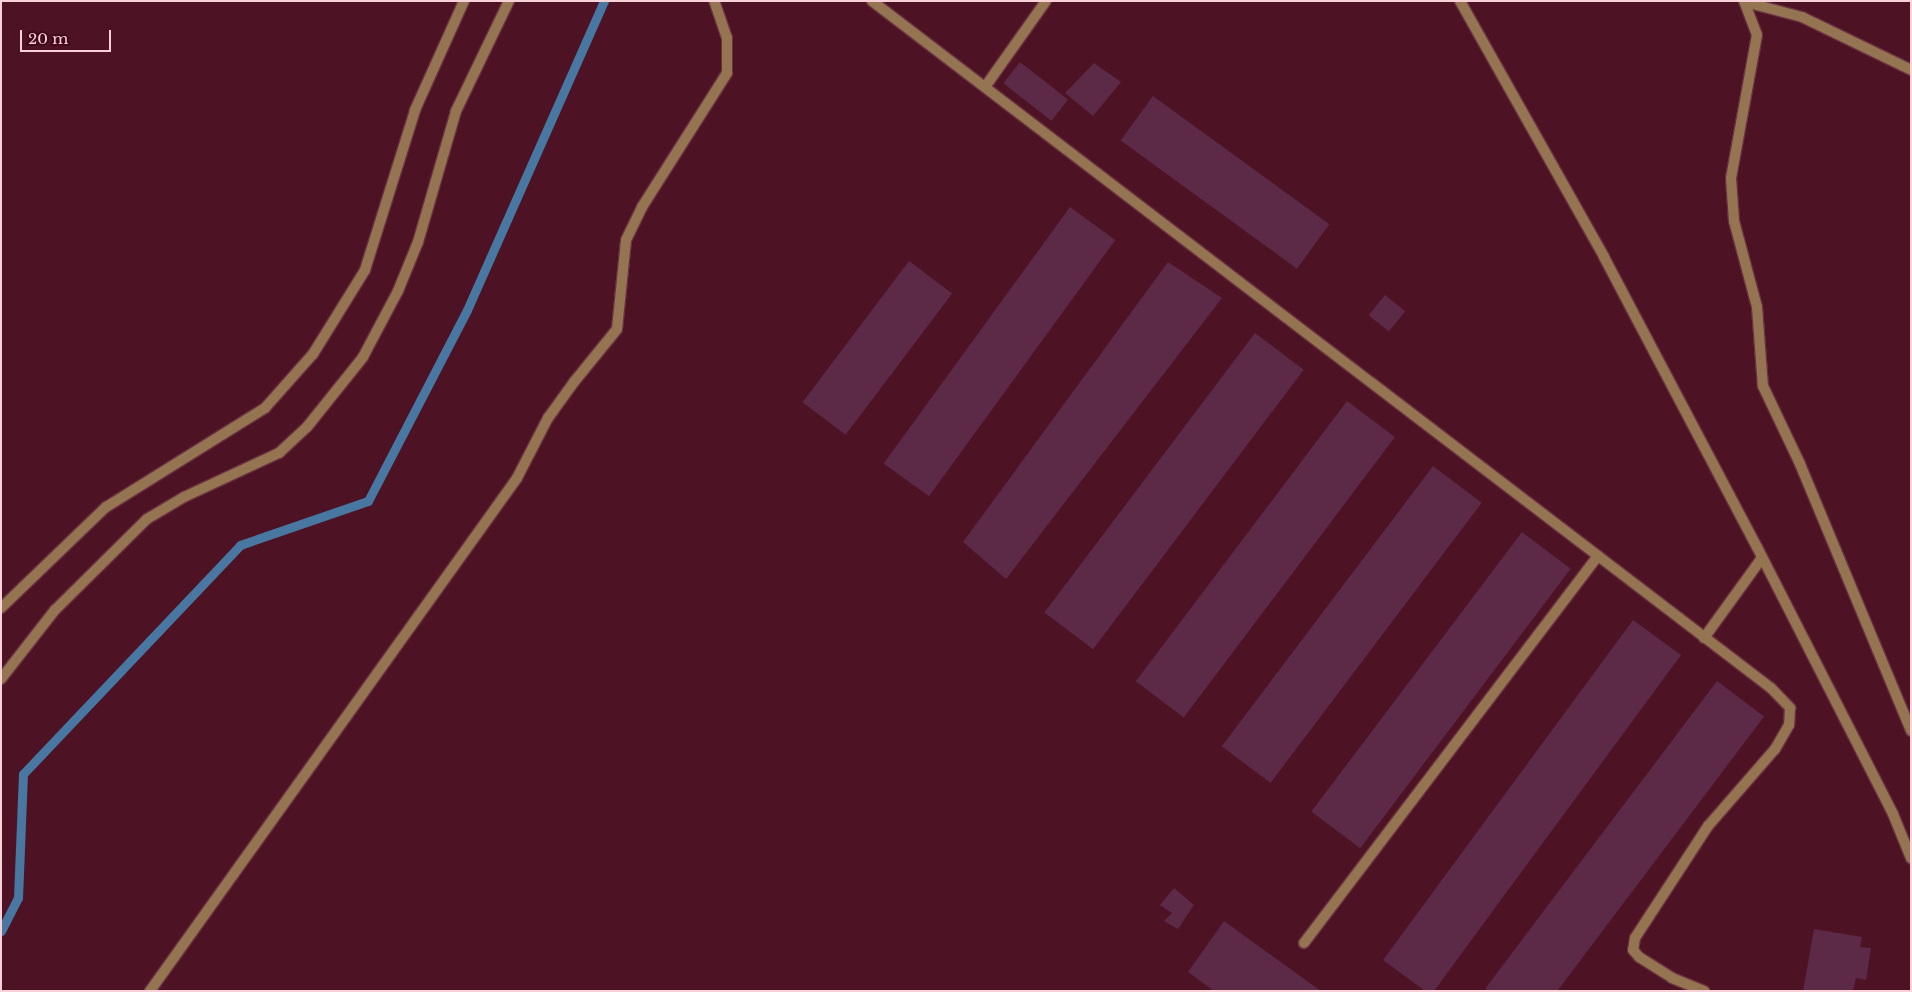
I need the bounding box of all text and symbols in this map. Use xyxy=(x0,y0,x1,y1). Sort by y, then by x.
scale bar xyxy=(22,20,114,52)
text: 20 m xyxy=(28,29,68,48)

